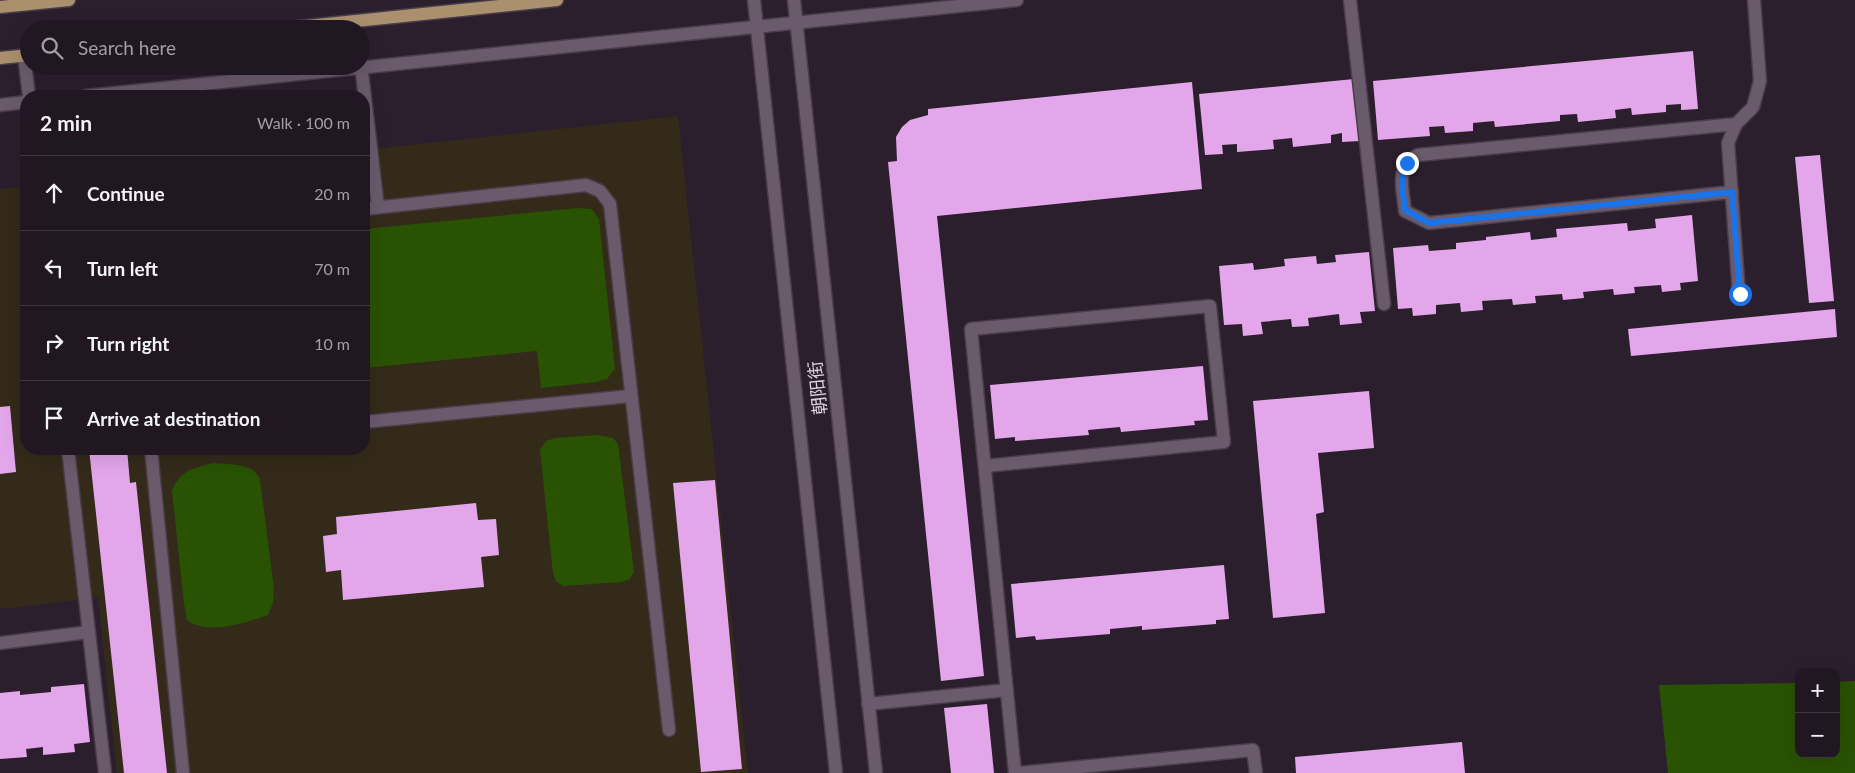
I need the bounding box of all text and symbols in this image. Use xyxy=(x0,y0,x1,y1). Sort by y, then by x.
search box xyxy=(20,20,370,75)
icon: search xyxy=(38,34,66,62)
text: Search here xyxy=(78,36,176,59)
text: 2 min xyxy=(40,110,92,135)
text: Walk · 100 m xyxy=(257,113,350,132)
route end xyxy=(1396,152,1419,175)
icon: ahead xyxy=(40,179,68,207)
text: Continue xyxy=(87,182,165,205)
text: 20 m xyxy=(314,184,350,203)
icon: left xyxy=(40,254,68,282)
text: Turn left xyxy=(87,257,158,280)
text: 70 m xyxy=(314,259,350,278)
route start xyxy=(1729,283,1752,306)
icon: right xyxy=(40,329,68,357)
text: Turn right xyxy=(87,332,169,355)
text: 10 m xyxy=(314,334,350,353)
street label: 朝阳街 xyxy=(803,360,831,416)
icon: arrive xyxy=(40,404,68,432)
text: Arrive at destination xyxy=(87,407,260,430)
map controls xyxy=(1795,668,1840,758)
button: + xyxy=(1795,668,1840,713)
button: − xyxy=(1795,713,1840,758)

